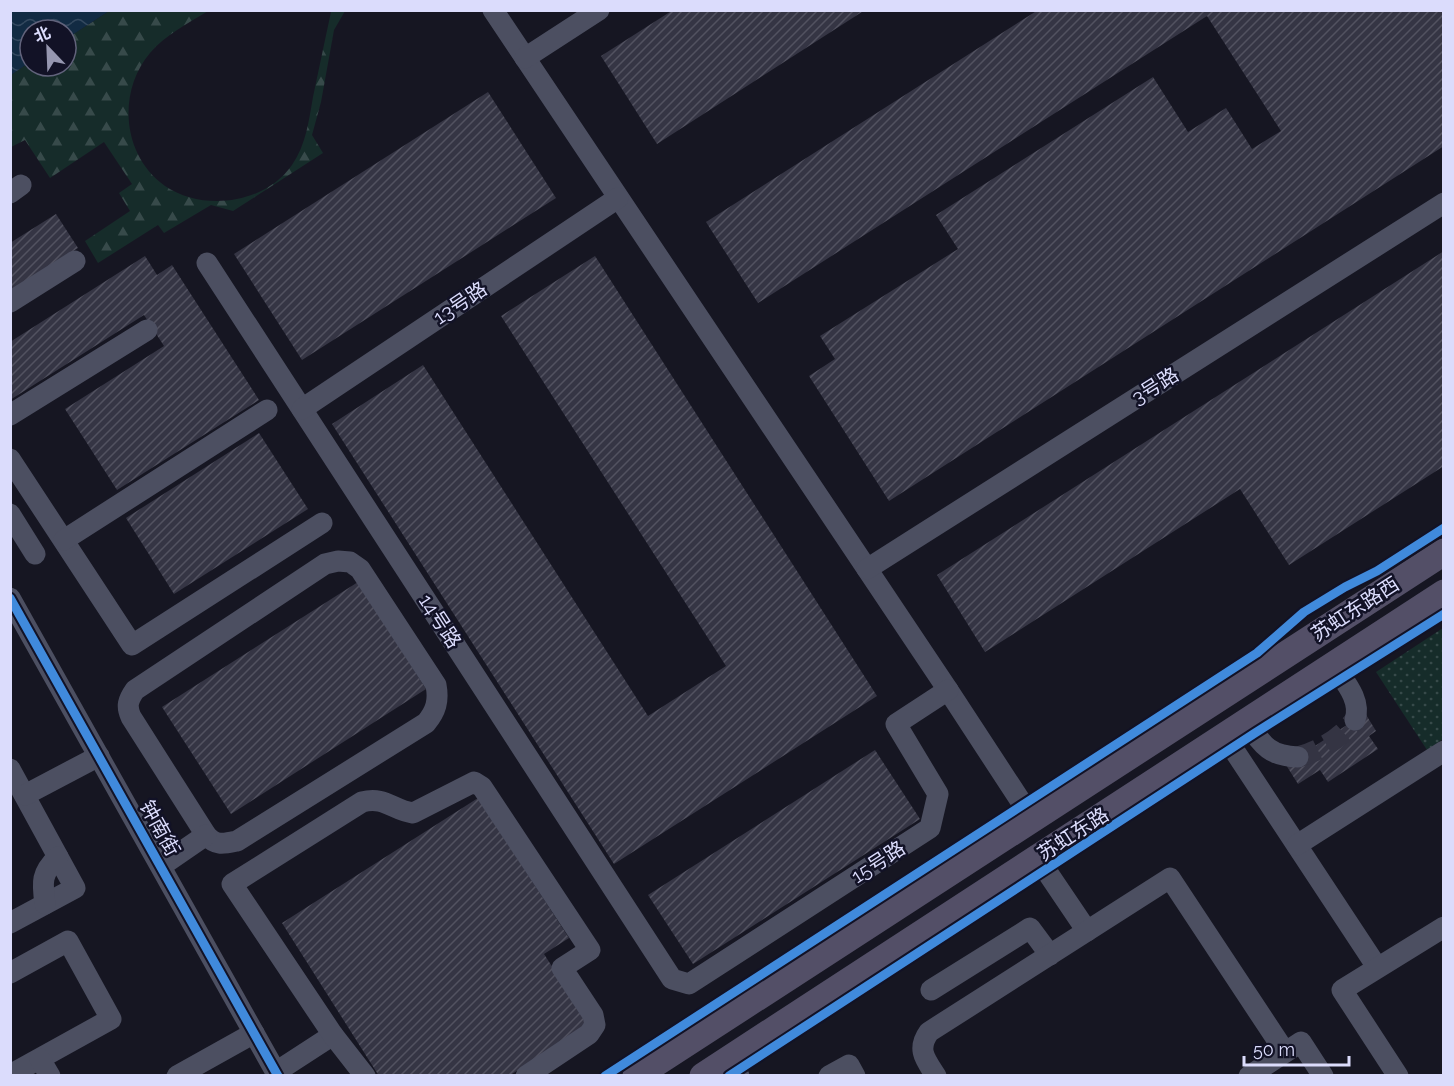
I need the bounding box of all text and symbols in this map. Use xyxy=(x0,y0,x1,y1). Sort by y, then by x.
north arrow xyxy=(18,18,78,78)
text: 北 xyxy=(31,23,53,47)
street label: 13号路 xyxy=(429,276,491,330)
street label: 3号路 xyxy=(1127,362,1183,410)
street label: 苏虹东路西 xyxy=(1307,572,1403,646)
street label: 14号路 xyxy=(414,590,466,652)
street label: 钟南街 xyxy=(135,796,185,860)
street label: 苏虹东路 xyxy=(1033,802,1113,866)
street label: 15号路 xyxy=(847,836,909,888)
scale bar xyxy=(1244,1029,1349,1067)
text: 50 m xyxy=(1253,1039,1295,1060)

